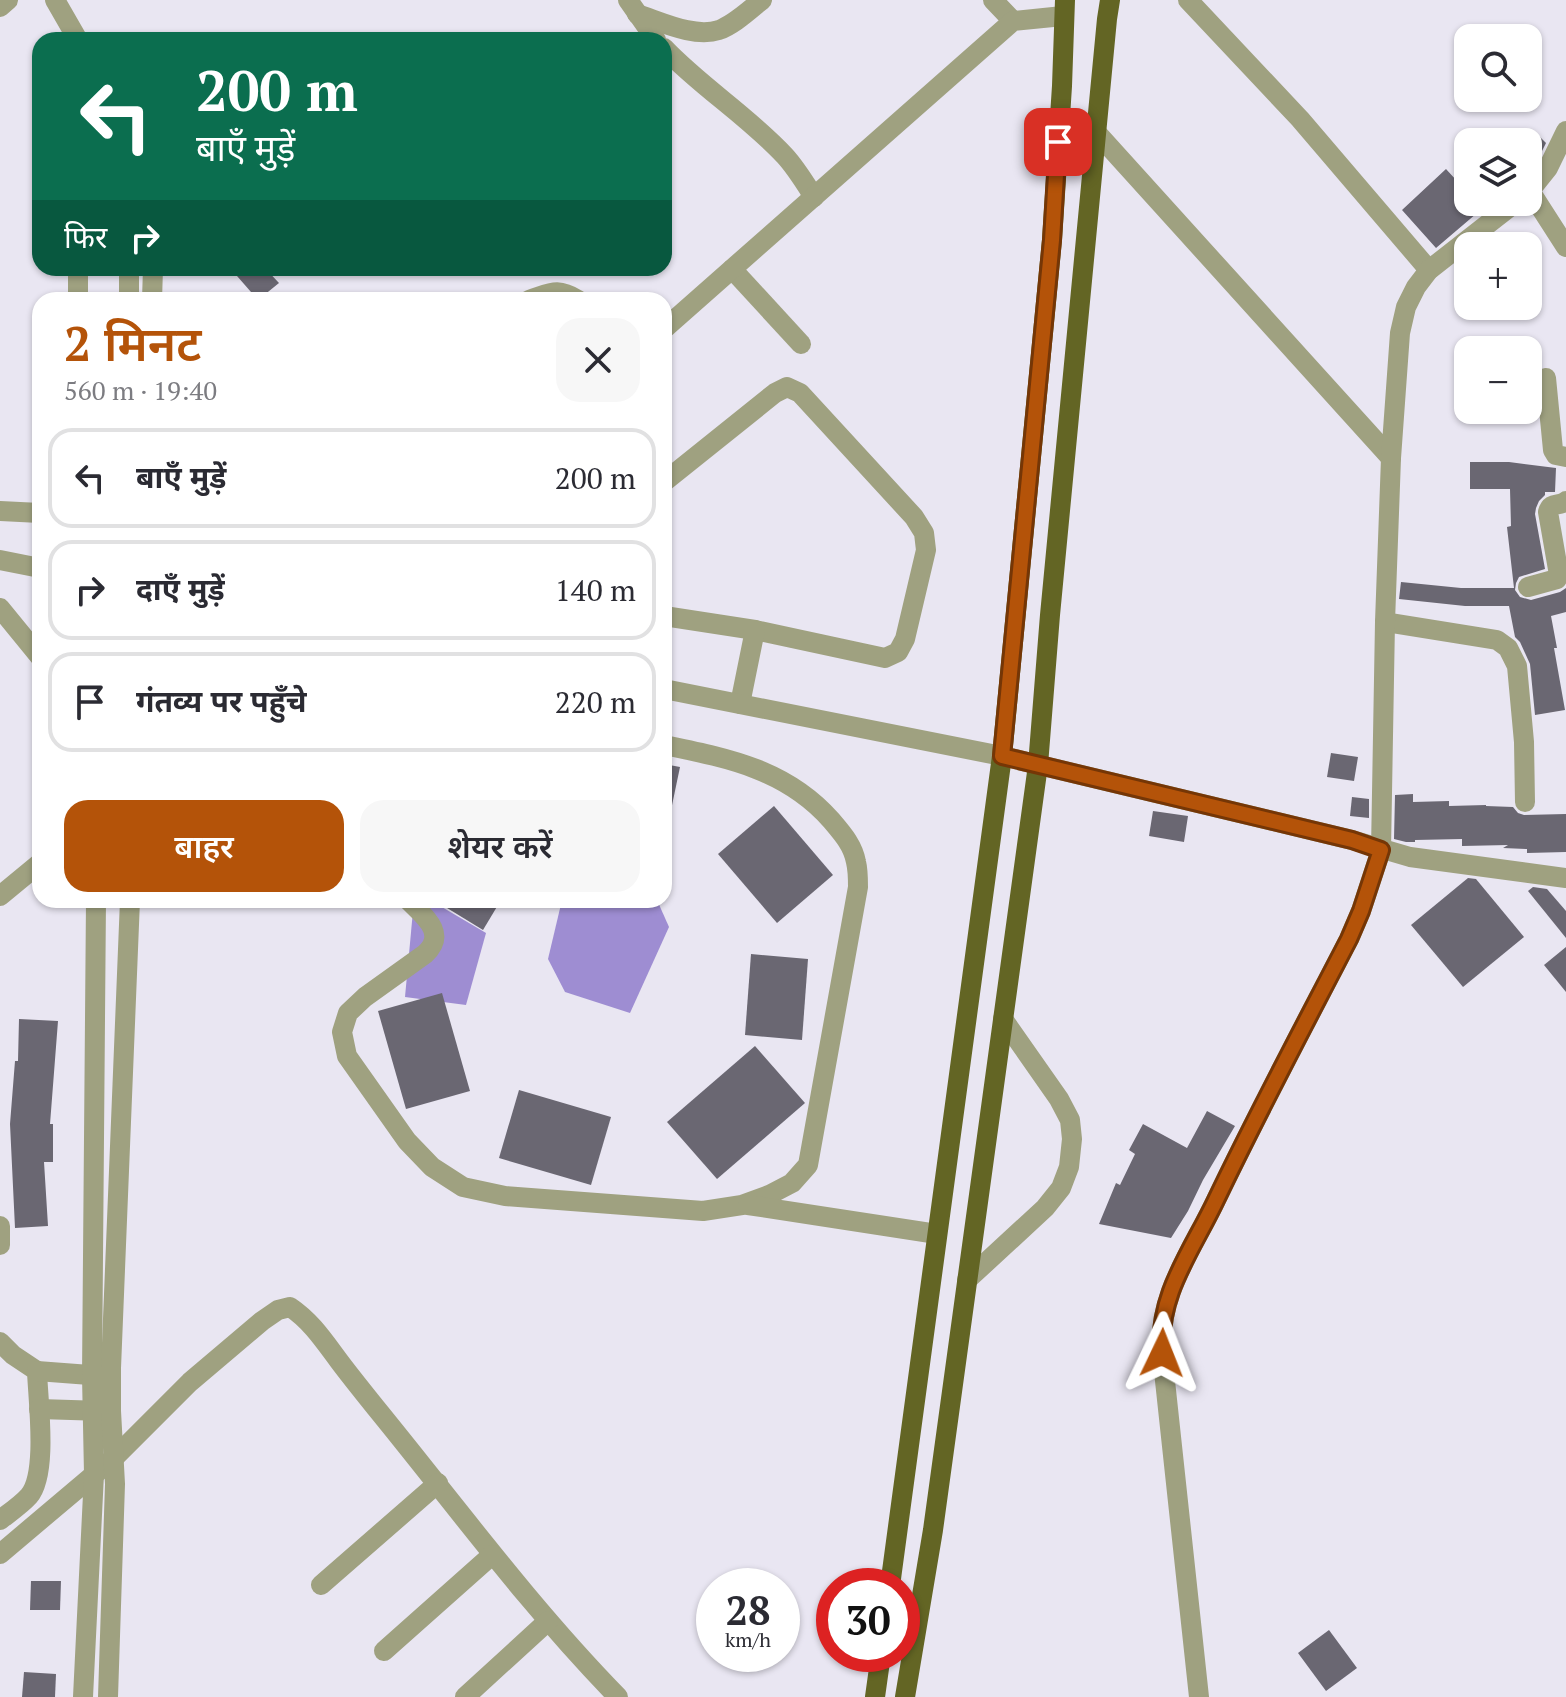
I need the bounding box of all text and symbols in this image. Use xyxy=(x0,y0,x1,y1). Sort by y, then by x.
map controls xyxy=(1454,24,1542,424)
button: search xyxy=(1454,24,1542,112)
text: 200 m xyxy=(196,53,358,127)
icon: left xyxy=(64,64,168,168)
pin xyxy=(1024,108,1092,176)
icon: arrive xyxy=(1036,120,1080,164)
text: बाएँ मुड़ें xyxy=(196,124,295,171)
button: layers xyxy=(1454,128,1542,216)
icon: right xyxy=(123,216,167,260)
text: फिर xyxy=(64,217,107,257)
button: + xyxy=(1454,232,1542,320)
text: 2 मिनट xyxy=(64,311,202,375)
button: close xyxy=(556,318,640,402)
button: − xyxy=(1454,336,1542,424)
text: 560 m · 19:40 xyxy=(64,373,217,407)
icon: left xyxy=(68,456,112,500)
text: बाएँ मुड़ें xyxy=(136,457,226,497)
text: 200 m xyxy=(555,458,636,498)
icon: right xyxy=(68,568,112,612)
text: दाएँ मुड़ें xyxy=(136,569,225,609)
text: 140 m xyxy=(555,570,636,610)
icon: arrive xyxy=(68,680,112,724)
text: गंतव्य पर पहुँचे xyxy=(136,681,306,721)
text: 220 m xyxy=(555,682,636,722)
button: बाहर xyxy=(64,800,344,892)
button: शेयर करें xyxy=(360,800,640,892)
position arrow xyxy=(1120,1311,1204,1395)
speed limit sign: 30 xyxy=(816,1568,920,1672)
text: 28 xyxy=(725,1583,771,1636)
text: km/h xyxy=(725,1626,771,1653)

